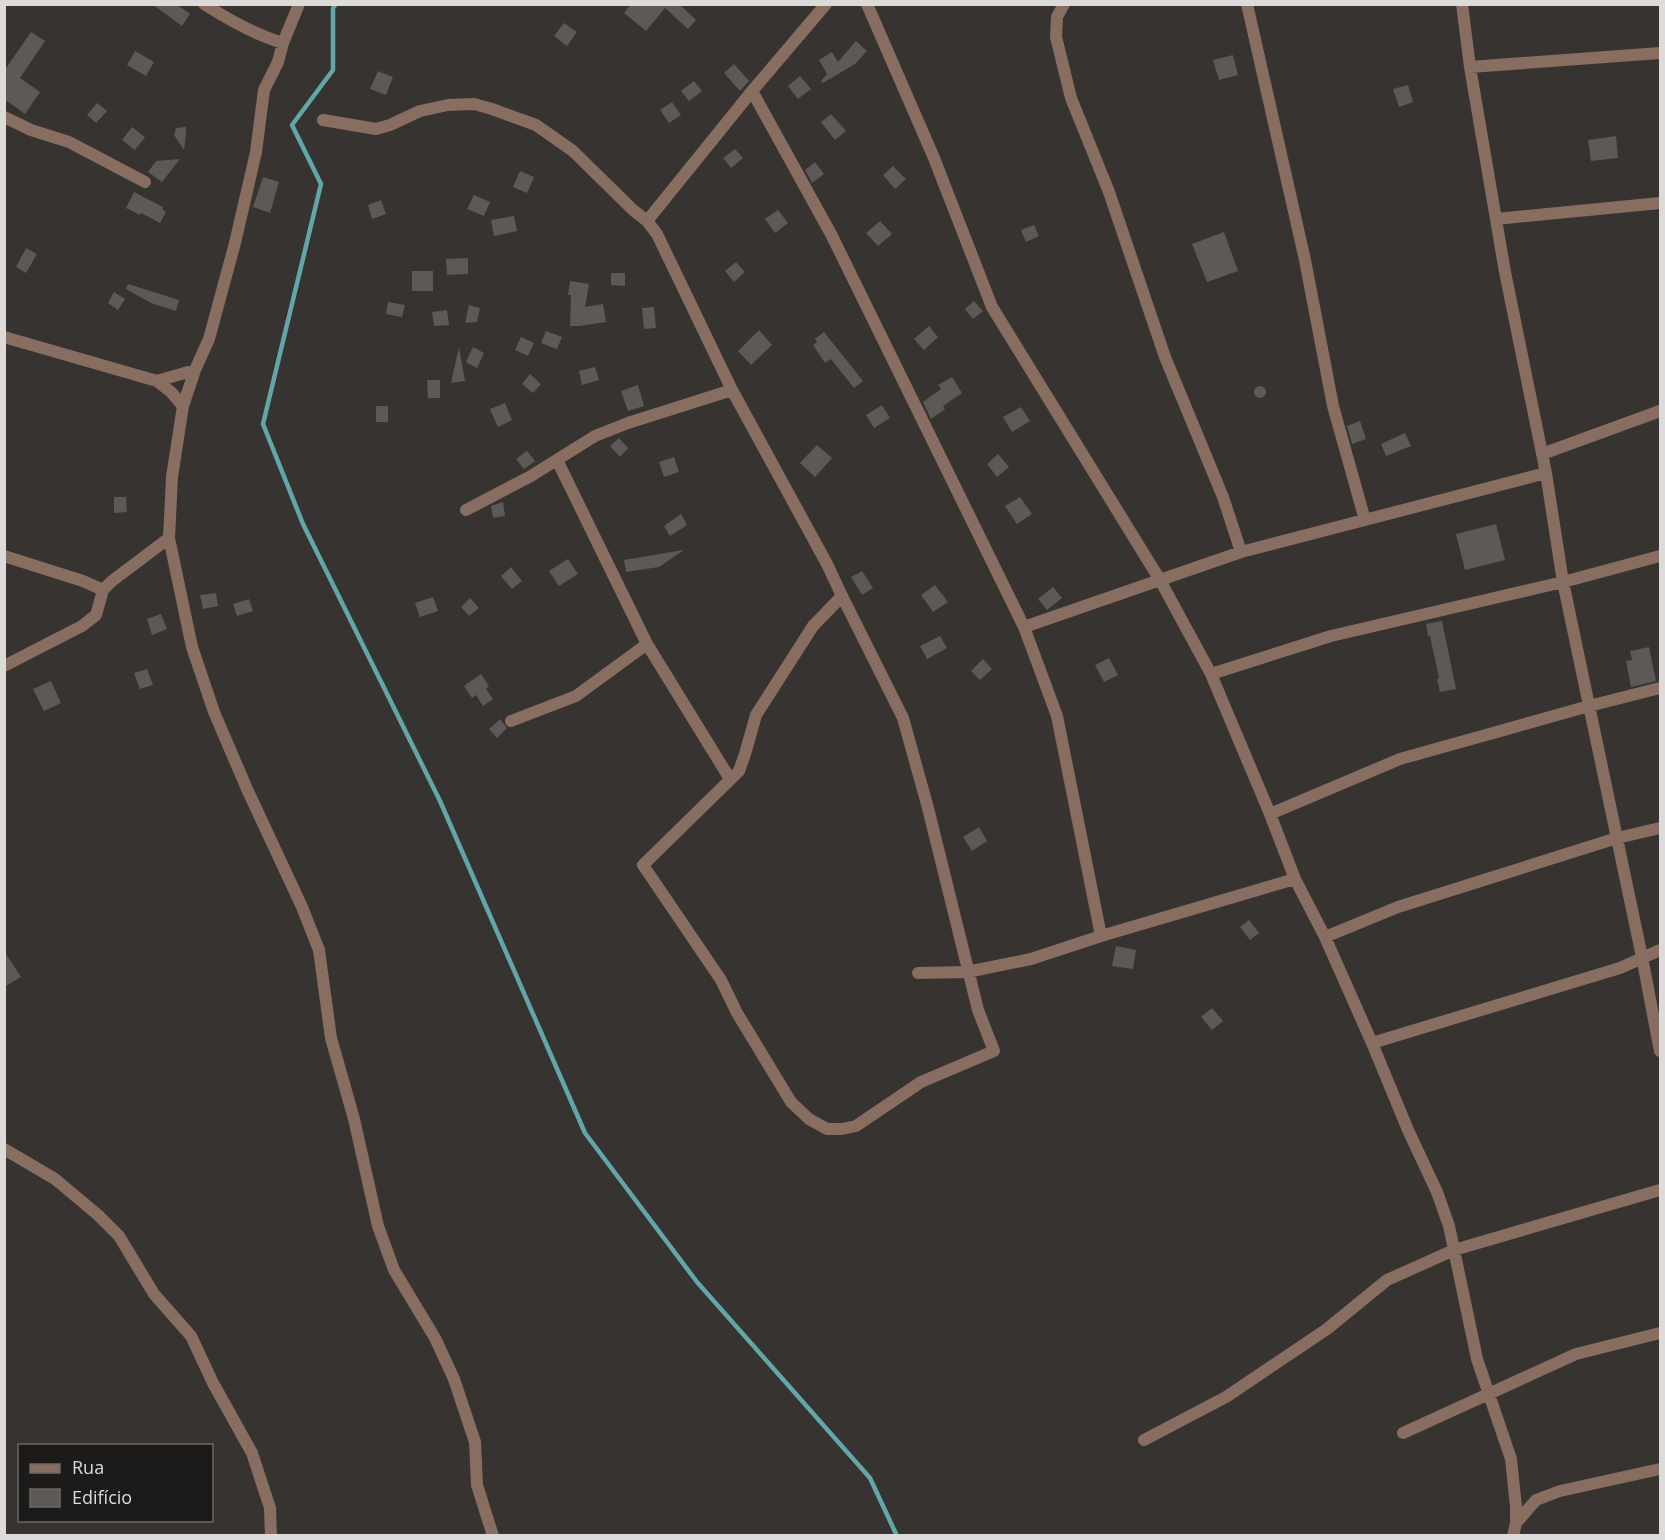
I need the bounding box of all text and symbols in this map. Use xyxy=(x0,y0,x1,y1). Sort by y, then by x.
legend xyxy=(18,1444,213,1522)
text: Rua xyxy=(72,1455,104,1479)
text: Edifício xyxy=(72,1485,132,1509)

